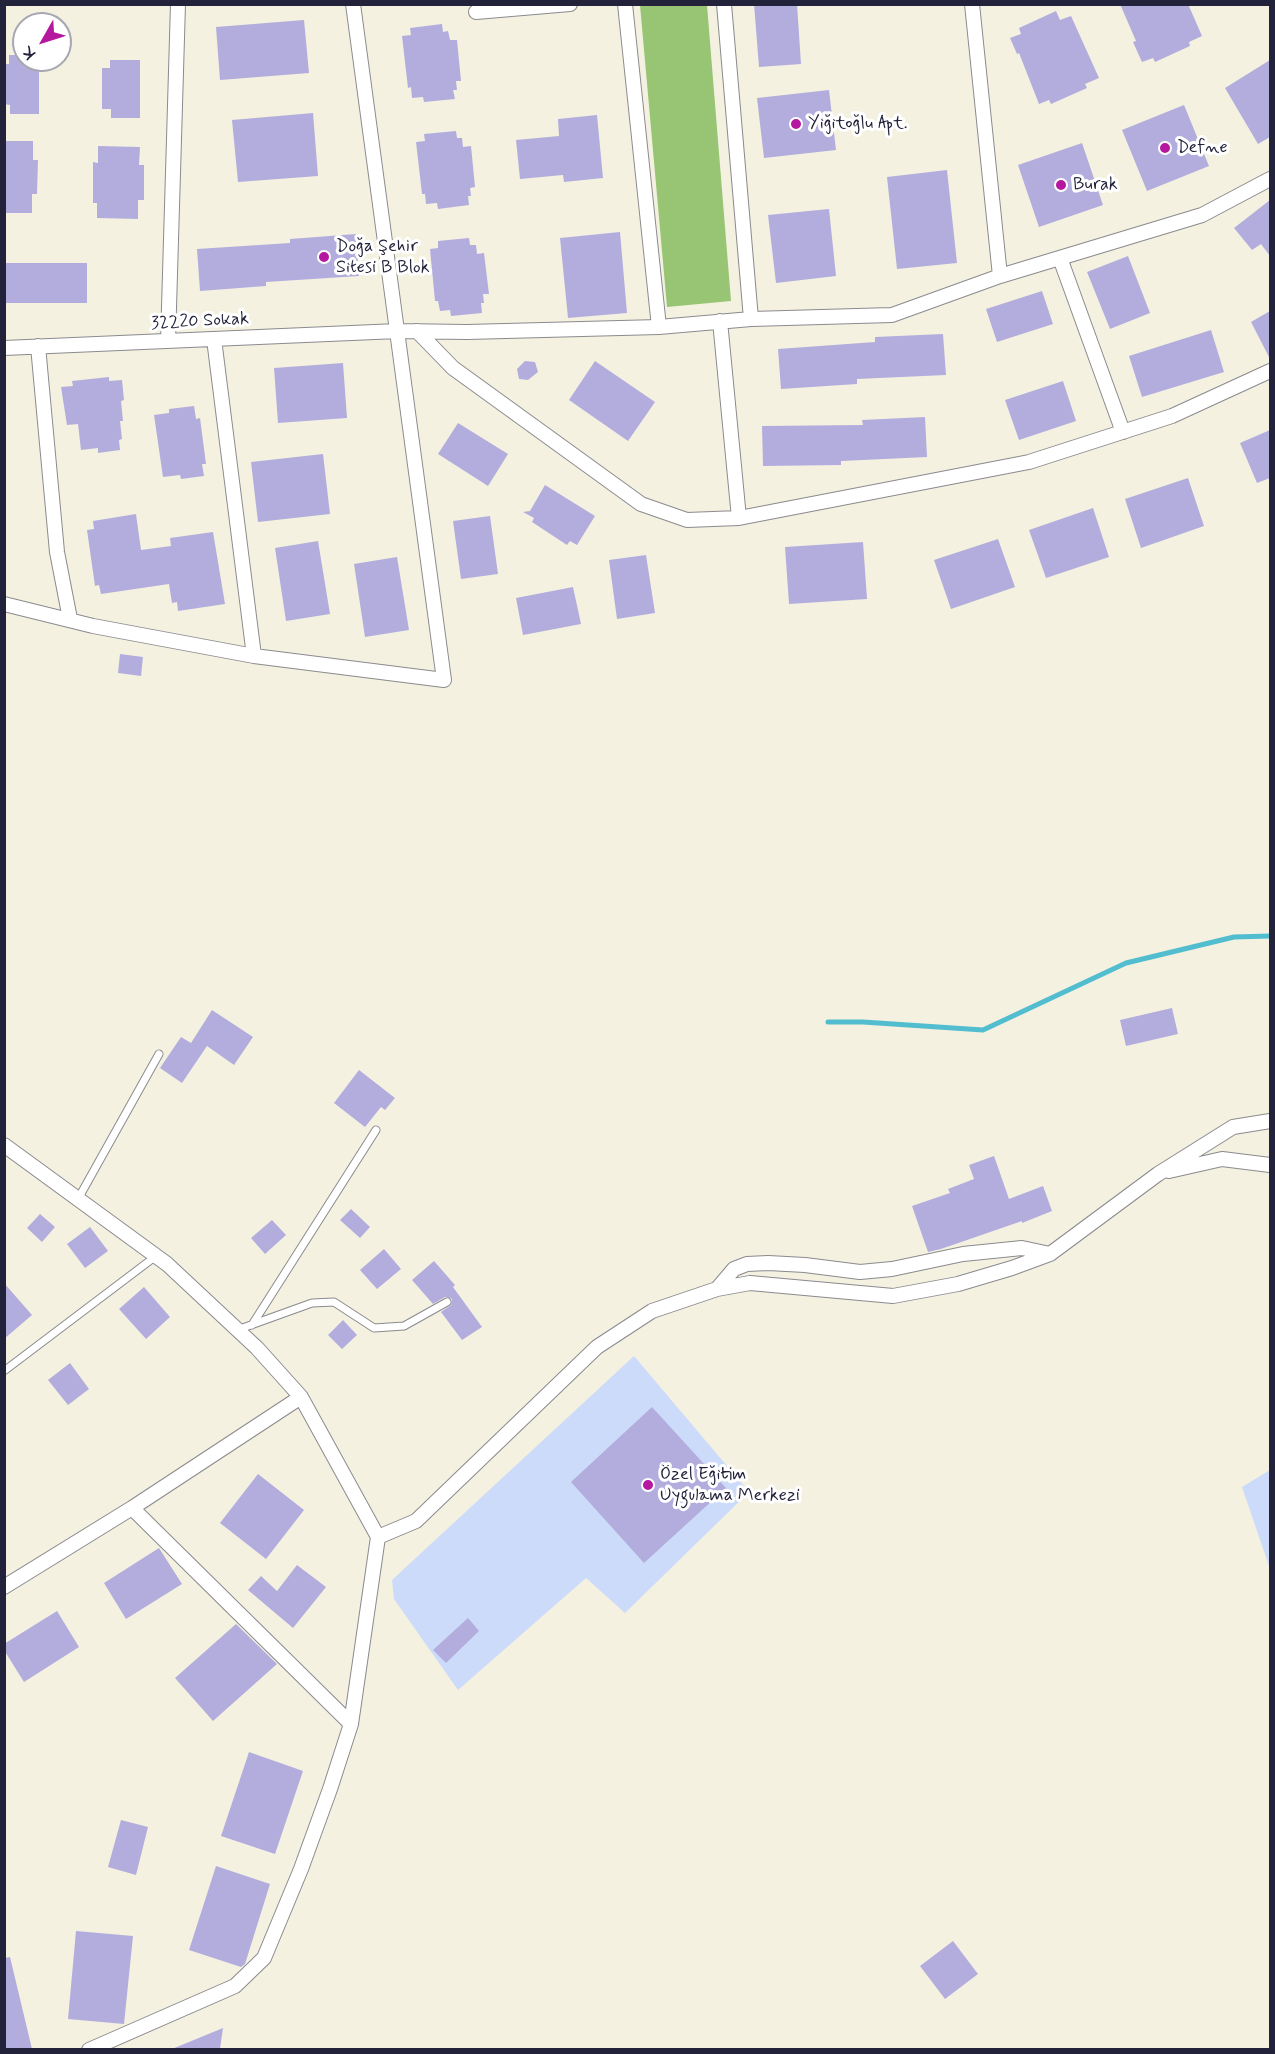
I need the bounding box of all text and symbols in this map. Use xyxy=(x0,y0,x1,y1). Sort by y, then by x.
north arrow xyxy=(12,12,72,72)
text: K xyxy=(17,41,41,63)
place label: Yiğitoğlu Apt. xyxy=(808,113,908,135)
marker: Yiğitoğlu Apt. xyxy=(789,117,803,131)
place label: Defne xyxy=(1177,137,1228,159)
marker: Defne xyxy=(1158,141,1172,155)
place label: Burak xyxy=(1073,174,1118,196)
marker: Burak xyxy=(1054,178,1068,192)
place label: Doğa Şehir Sitesi B Blok xyxy=(336,236,430,278)
marker: Doğa Şehir Sitesi B Blok xyxy=(317,250,331,264)
street label: 32220 Sokak xyxy=(151,309,249,335)
place label: Özel Eğitim Uygulama Merkezi xyxy=(660,1464,800,1506)
marker: Özel Eğitim Uygulama Merkezi xyxy=(641,1478,655,1492)

